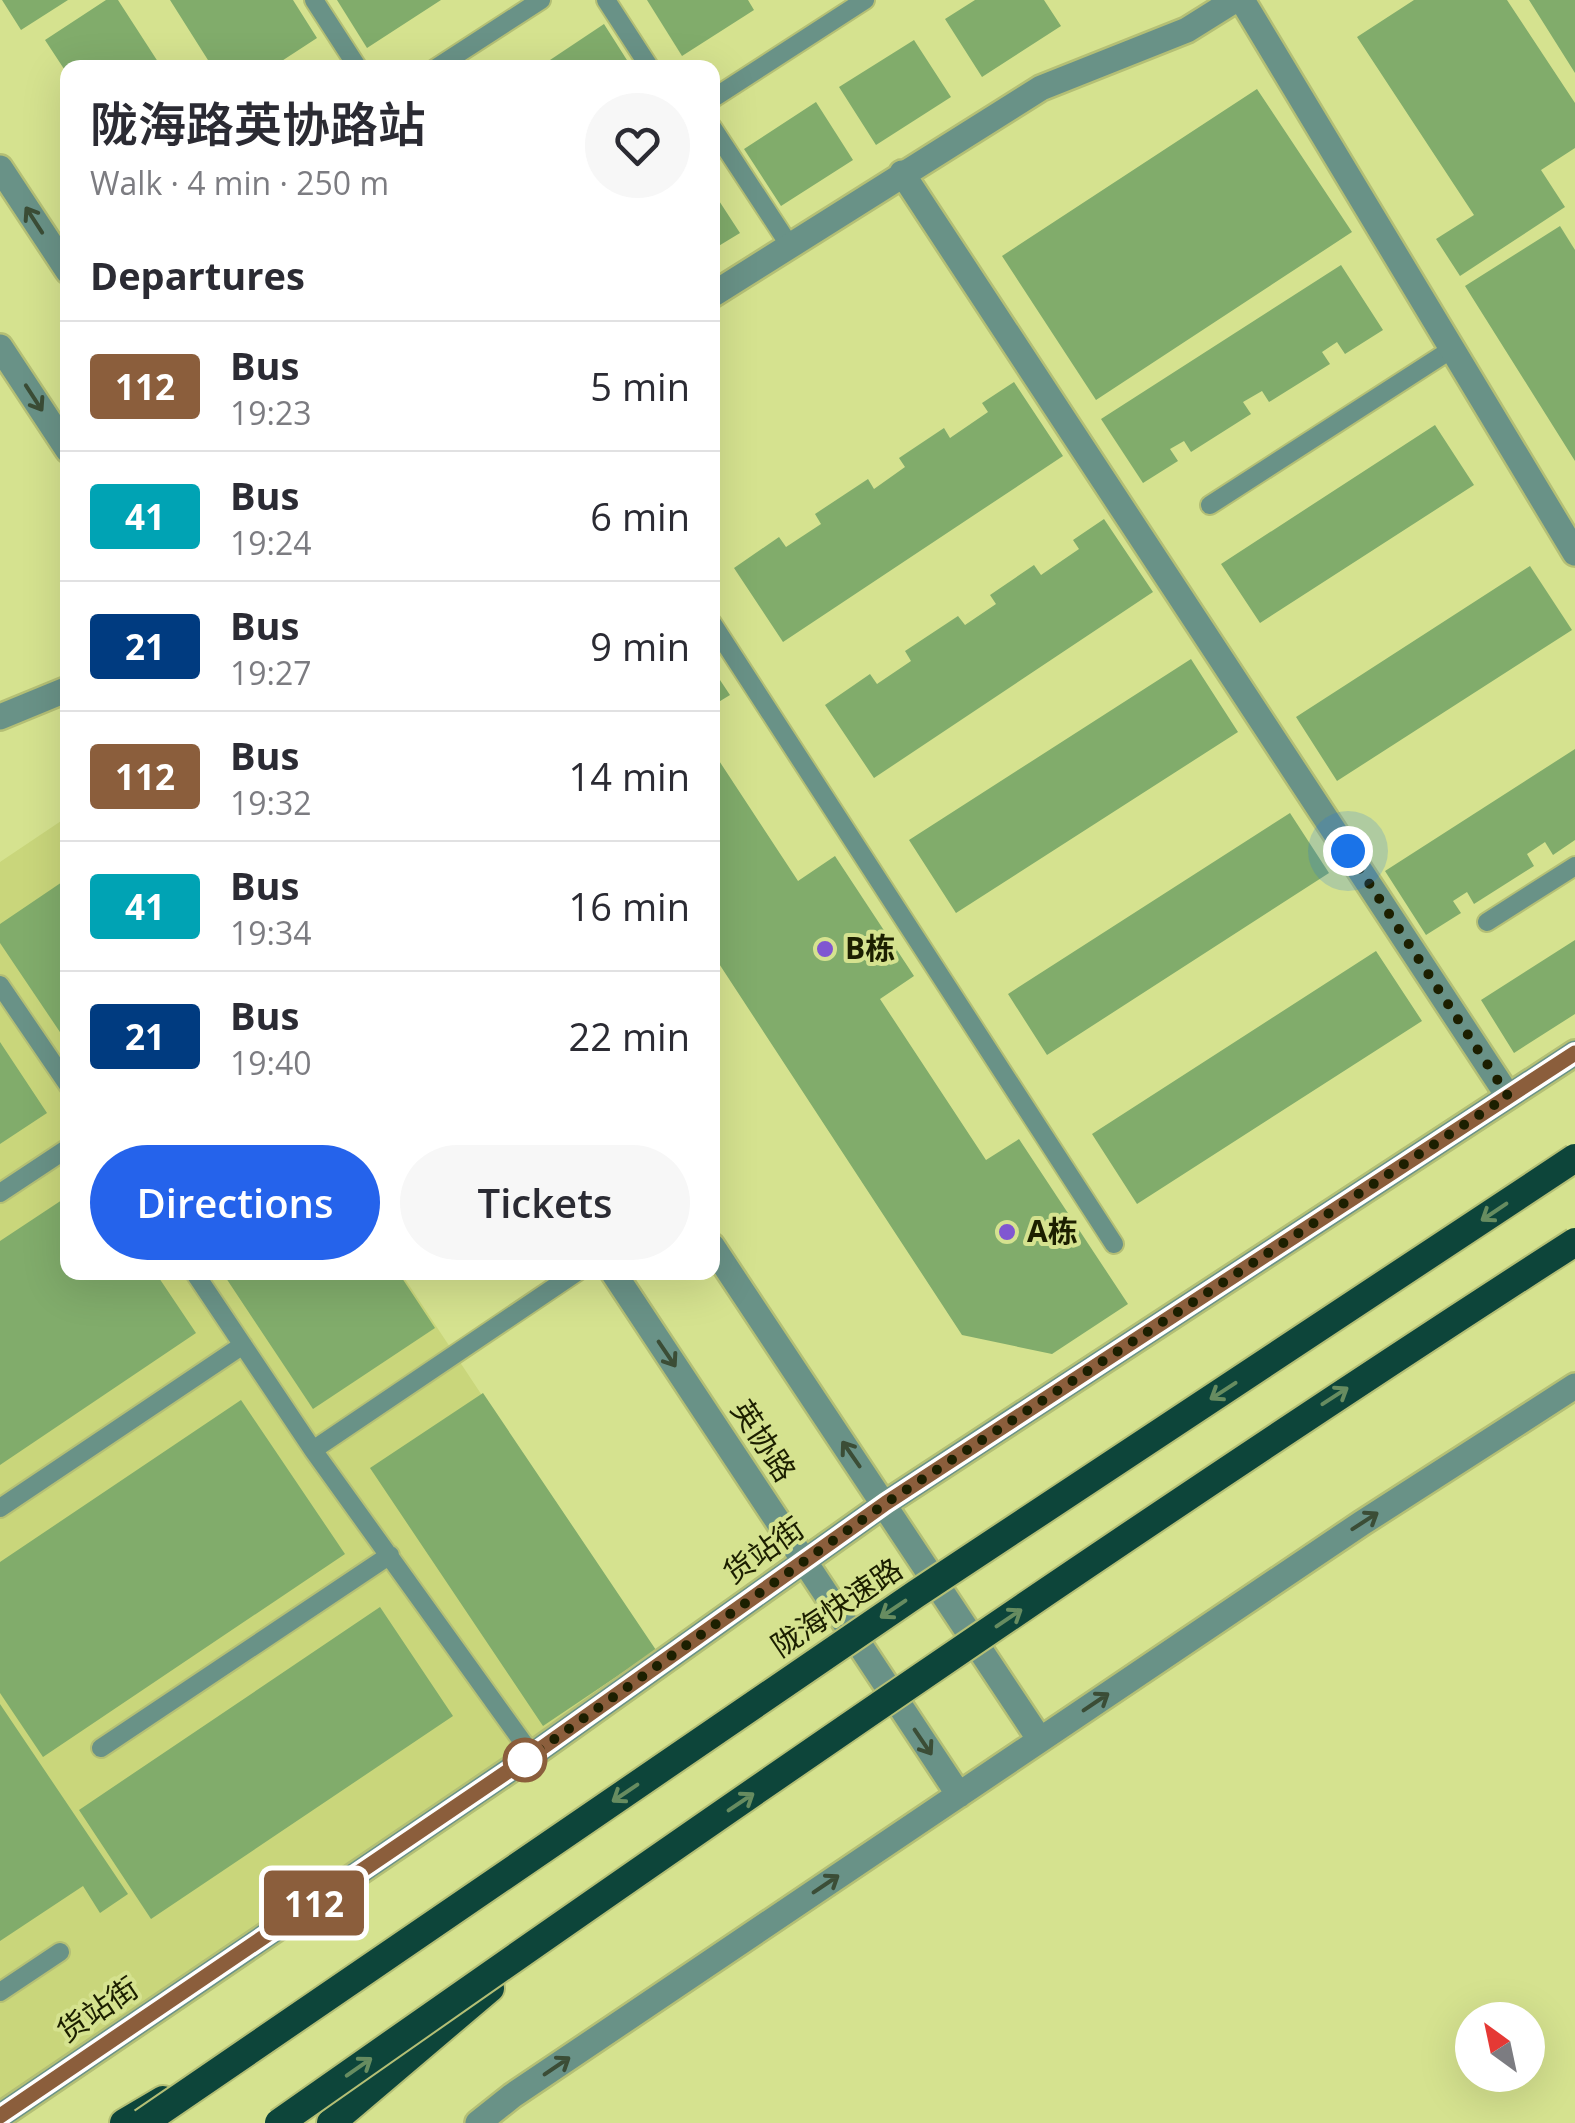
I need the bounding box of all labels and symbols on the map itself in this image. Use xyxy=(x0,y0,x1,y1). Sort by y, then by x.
one-way arrow xyxy=(23,206,44,234)
one-way arrow xyxy=(23,384,44,412)
your location xyxy=(1323,826,1373,876)
place label: B栋 xyxy=(845,927,895,968)
marker: B栋 xyxy=(814,938,836,960)
one-way arrow xyxy=(1480,1201,1508,1222)
place label: A栋 xyxy=(1027,1210,1078,1251)
marker: A栋 xyxy=(996,1221,1018,1243)
one-way arrow xyxy=(656,1339,677,1367)
one-way arrow xyxy=(1209,1380,1237,1401)
one-way arrow xyxy=(1321,1386,1349,1407)
street label: 英协路 xyxy=(723,1391,806,1489)
one-way arrow xyxy=(841,1441,862,1468)
street label: 货站街 xyxy=(715,1507,812,1592)
one-way arrow xyxy=(1351,1510,1379,1531)
street label: 陇海快速路 xyxy=(763,1548,910,1666)
one-way arrow xyxy=(880,1598,908,1619)
one-way arrow xyxy=(994,1608,1022,1629)
one-way arrow xyxy=(1081,1692,1109,1713)
one-way arrow xyxy=(913,1727,934,1755)
unlabelled marker xyxy=(504,1739,546,1781)
one-way arrow xyxy=(612,1782,640,1803)
one-way arrow xyxy=(726,1792,754,1813)
line badge: 112 xyxy=(256,1870,372,1936)
one-way arrow xyxy=(812,1874,840,1895)
street label: 货站街 xyxy=(48,1967,146,2051)
north arrow xyxy=(1455,2002,1545,2092)
one-way arrow xyxy=(542,2055,571,2076)
one-way arrow xyxy=(344,2057,372,2078)

